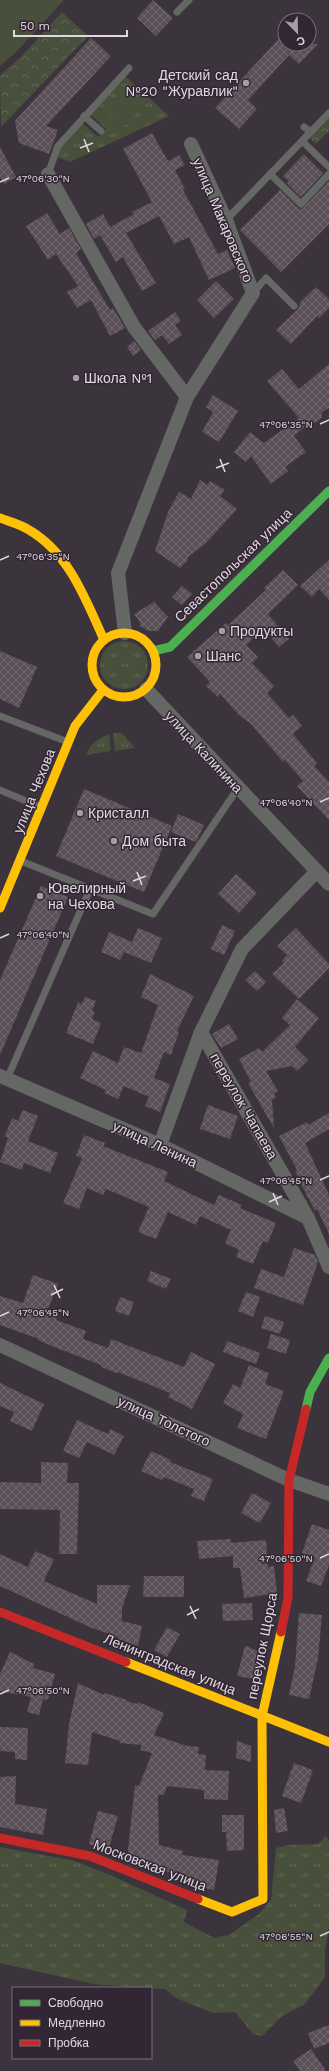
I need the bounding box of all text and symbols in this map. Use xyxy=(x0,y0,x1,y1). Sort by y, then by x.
scale bar xyxy=(14,12,127,38)
north arrow xyxy=(277,12,317,52)
text: 50 m xyxy=(20,19,50,33)
text: С xyxy=(294,33,307,48)
place label: Детский сад №20 "Журавлик" xyxy=(125,67,238,99)
marker: Детский сад №20 "Журавлик" xyxy=(241,78,251,88)
street label: улица Макаровского xyxy=(190,155,257,285)
text: 47°06'30"N xyxy=(16,173,70,184)
place label: Школа №1 xyxy=(84,370,152,386)
marker: Школа №1 xyxy=(71,373,81,383)
text: 47°06'35"N xyxy=(259,419,313,430)
street label: Севастопольская улица xyxy=(171,505,295,625)
text: 47°06'35"N xyxy=(16,551,70,562)
place label: Продукты xyxy=(230,623,293,639)
marker: Продукты xyxy=(217,626,227,636)
place label: Шанс xyxy=(206,648,241,664)
marker: Шанс xyxy=(193,651,203,661)
street label: улица Калинина xyxy=(162,708,246,796)
street label: улица Чехова xyxy=(10,746,58,836)
text: 47°06'40"N xyxy=(259,797,313,808)
place label: Кристалл xyxy=(88,805,149,821)
marker: Кристалл xyxy=(75,808,85,818)
place label: Дом быта xyxy=(122,833,186,849)
marker: Дом быта xyxy=(109,836,119,846)
place label: Ювелирный на Чехова xyxy=(48,880,126,912)
marker: Ювелирный на Чехова xyxy=(35,891,45,901)
text: 47°06'40"N xyxy=(16,929,70,940)
street label: переулок Чапаева xyxy=(207,1050,281,1162)
street label: улица Ленина xyxy=(110,1117,200,1171)
text: 47°06'45"N xyxy=(260,1175,312,1186)
text: 47°06'45"N xyxy=(17,1307,69,1318)
street label: улица Толстого xyxy=(115,1393,213,1449)
text: 47°06'50"N xyxy=(259,1553,313,1564)
street label: переулок Щорса xyxy=(244,1591,280,1701)
street label: Ленинградская улица xyxy=(102,1630,239,1698)
text: 47°06'50"N xyxy=(16,1685,70,1696)
street label: Московская улица xyxy=(91,1836,209,1894)
text: 47°06'55"N xyxy=(259,1931,313,1942)
legend xyxy=(12,1987,152,2059)
text: Свободно xyxy=(48,1996,103,2010)
text: Медленно xyxy=(48,2016,105,2030)
text: Пробка xyxy=(48,2036,89,2050)

